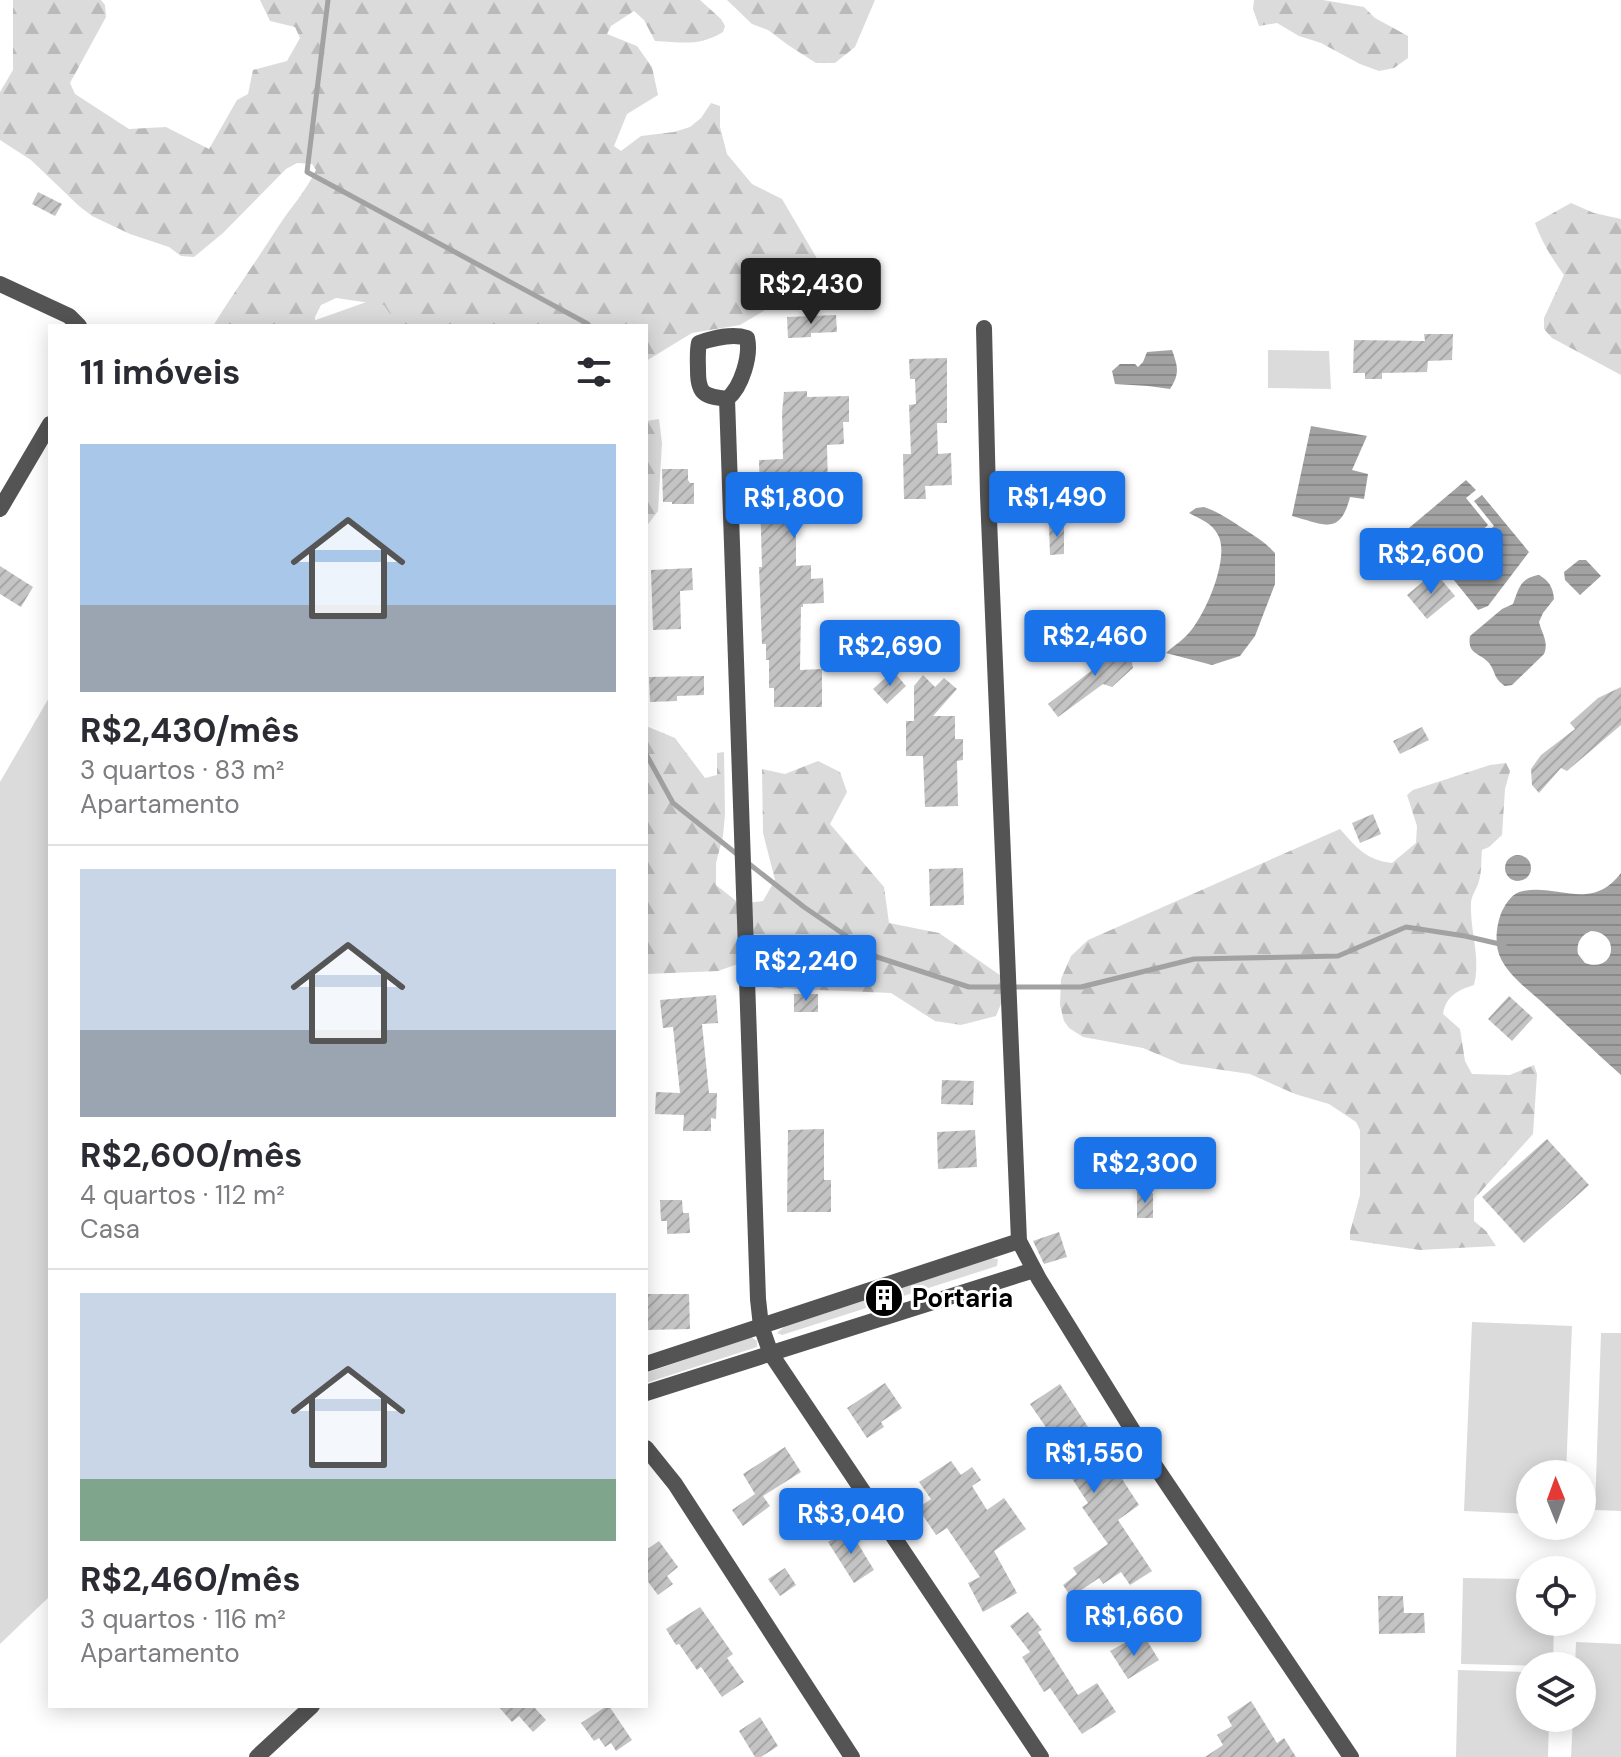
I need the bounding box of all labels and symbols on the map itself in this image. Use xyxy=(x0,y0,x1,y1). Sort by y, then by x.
pin: R$2,430 xyxy=(737,258,885,326)
pin: R$1,490 xyxy=(983,471,1131,539)
pin: R$1,800 xyxy=(720,472,868,540)
pin: R$2,600 xyxy=(1357,528,1505,596)
pin: R$2,460 xyxy=(1021,610,1169,678)
pin: R$2,690 xyxy=(816,620,964,688)
pin: R$2,240 xyxy=(732,935,880,1003)
pin: R$2,300 xyxy=(1071,1137,1219,1205)
building icon: Portaria xyxy=(863,1277,905,1319)
place label: Portaria xyxy=(912,1281,1013,1315)
pin: R$1,550 xyxy=(1020,1427,1168,1495)
north arrow xyxy=(1516,1460,1596,1540)
pin: R$3,040 xyxy=(777,1488,925,1556)
pin: R$1,660 xyxy=(1060,1590,1208,1658)

